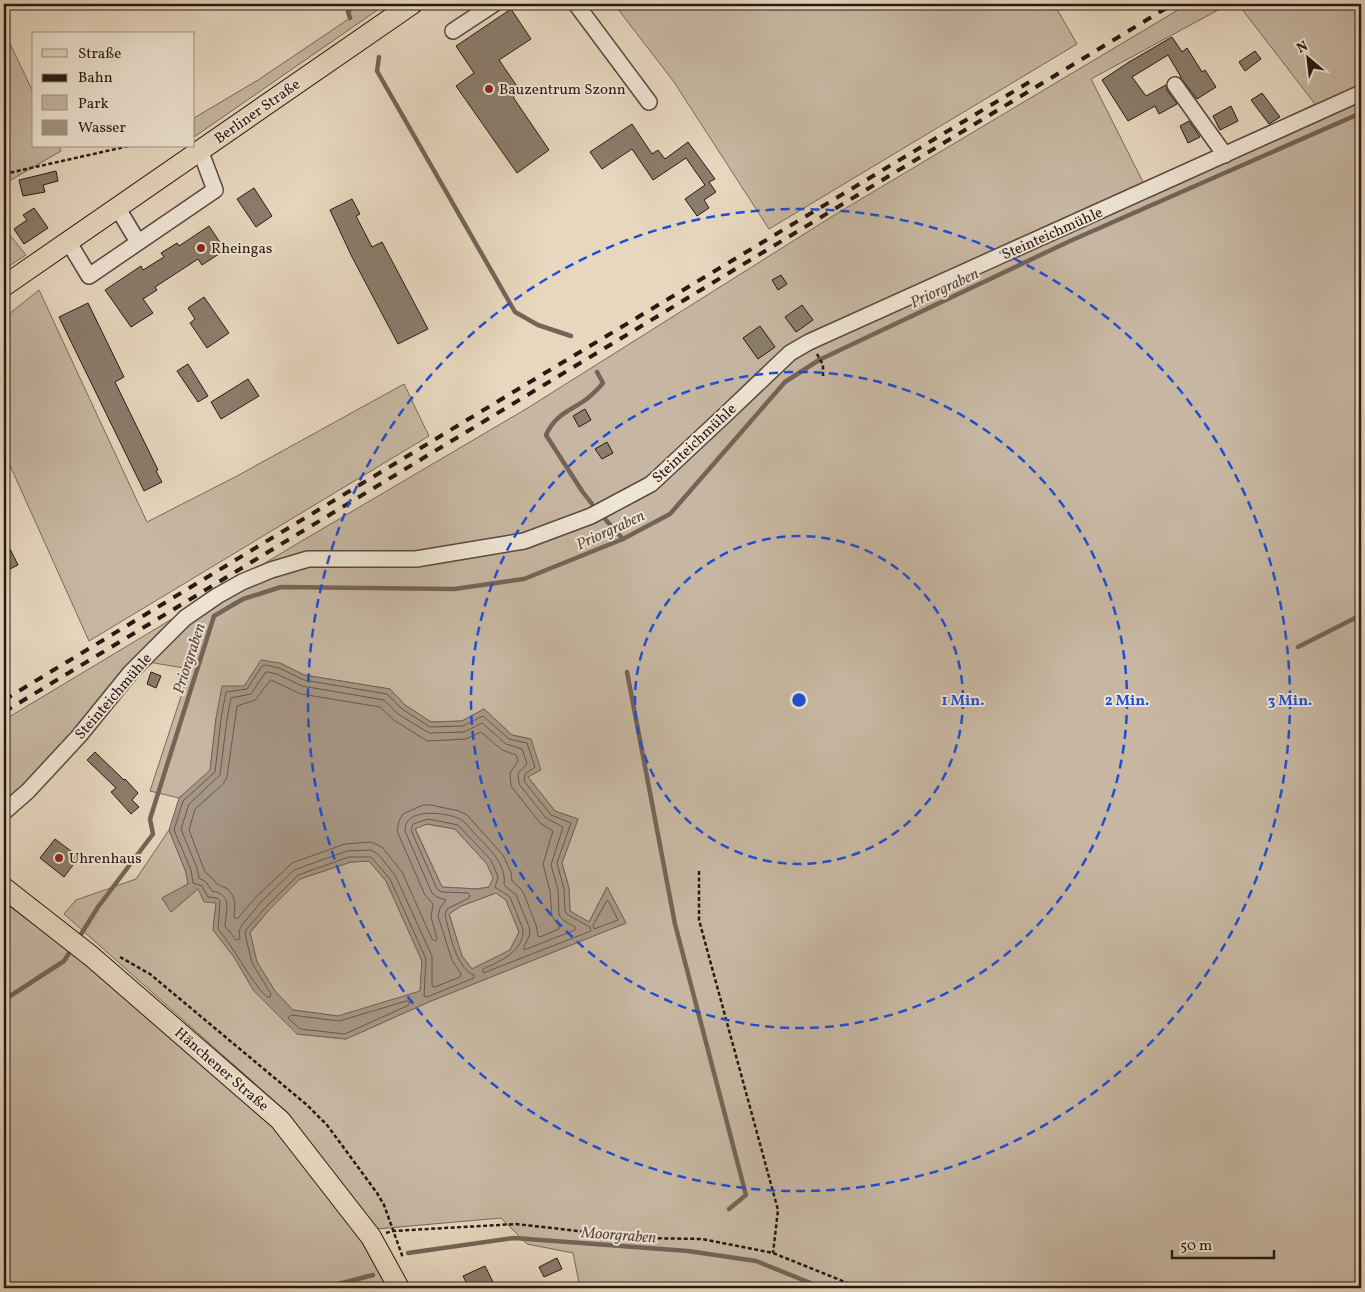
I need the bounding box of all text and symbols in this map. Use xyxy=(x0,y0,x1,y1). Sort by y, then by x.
legend xyxy=(32,32,195,148)
north arrow xyxy=(1282,32,1332,82)
text: N xyxy=(1294,37,1312,59)
text: Straße xyxy=(78,44,121,65)
text: Bahn xyxy=(78,68,113,89)
street label: Berliner Straße xyxy=(211,75,305,150)
place label: Bauzentrum Szonn xyxy=(499,80,626,101)
marker: Bauzentrum Szonn xyxy=(483,83,495,95)
text: Park xyxy=(78,94,109,115)
text: Wasser xyxy=(78,118,126,139)
street label: Steinteichmühle xyxy=(999,203,1106,266)
place label: Rheingas xyxy=(211,239,272,260)
marker: Rheingas xyxy=(195,242,207,254)
water label: Priorgraben xyxy=(907,263,983,314)
street label: Steinteichmühle xyxy=(648,399,742,489)
water label: Priorgraben xyxy=(573,505,649,556)
water label: Priorgraben xyxy=(168,620,212,697)
street label: Steinteichmühle xyxy=(71,649,158,745)
centre of rings xyxy=(790,691,808,709)
text: 1 Min. xyxy=(942,691,984,712)
text: 2 Min. xyxy=(1105,691,1149,712)
text: 3 Min. xyxy=(1268,691,1312,712)
place label: Uhrenhaus xyxy=(69,849,142,870)
marker: Uhrenhaus xyxy=(53,852,65,864)
street label: Hänchener Straße xyxy=(169,1023,273,1117)
water label: Moorgraben xyxy=(580,1222,657,1250)
scale bar xyxy=(1172,1227,1275,1259)
text: 50 m xyxy=(1180,1236,1212,1257)

